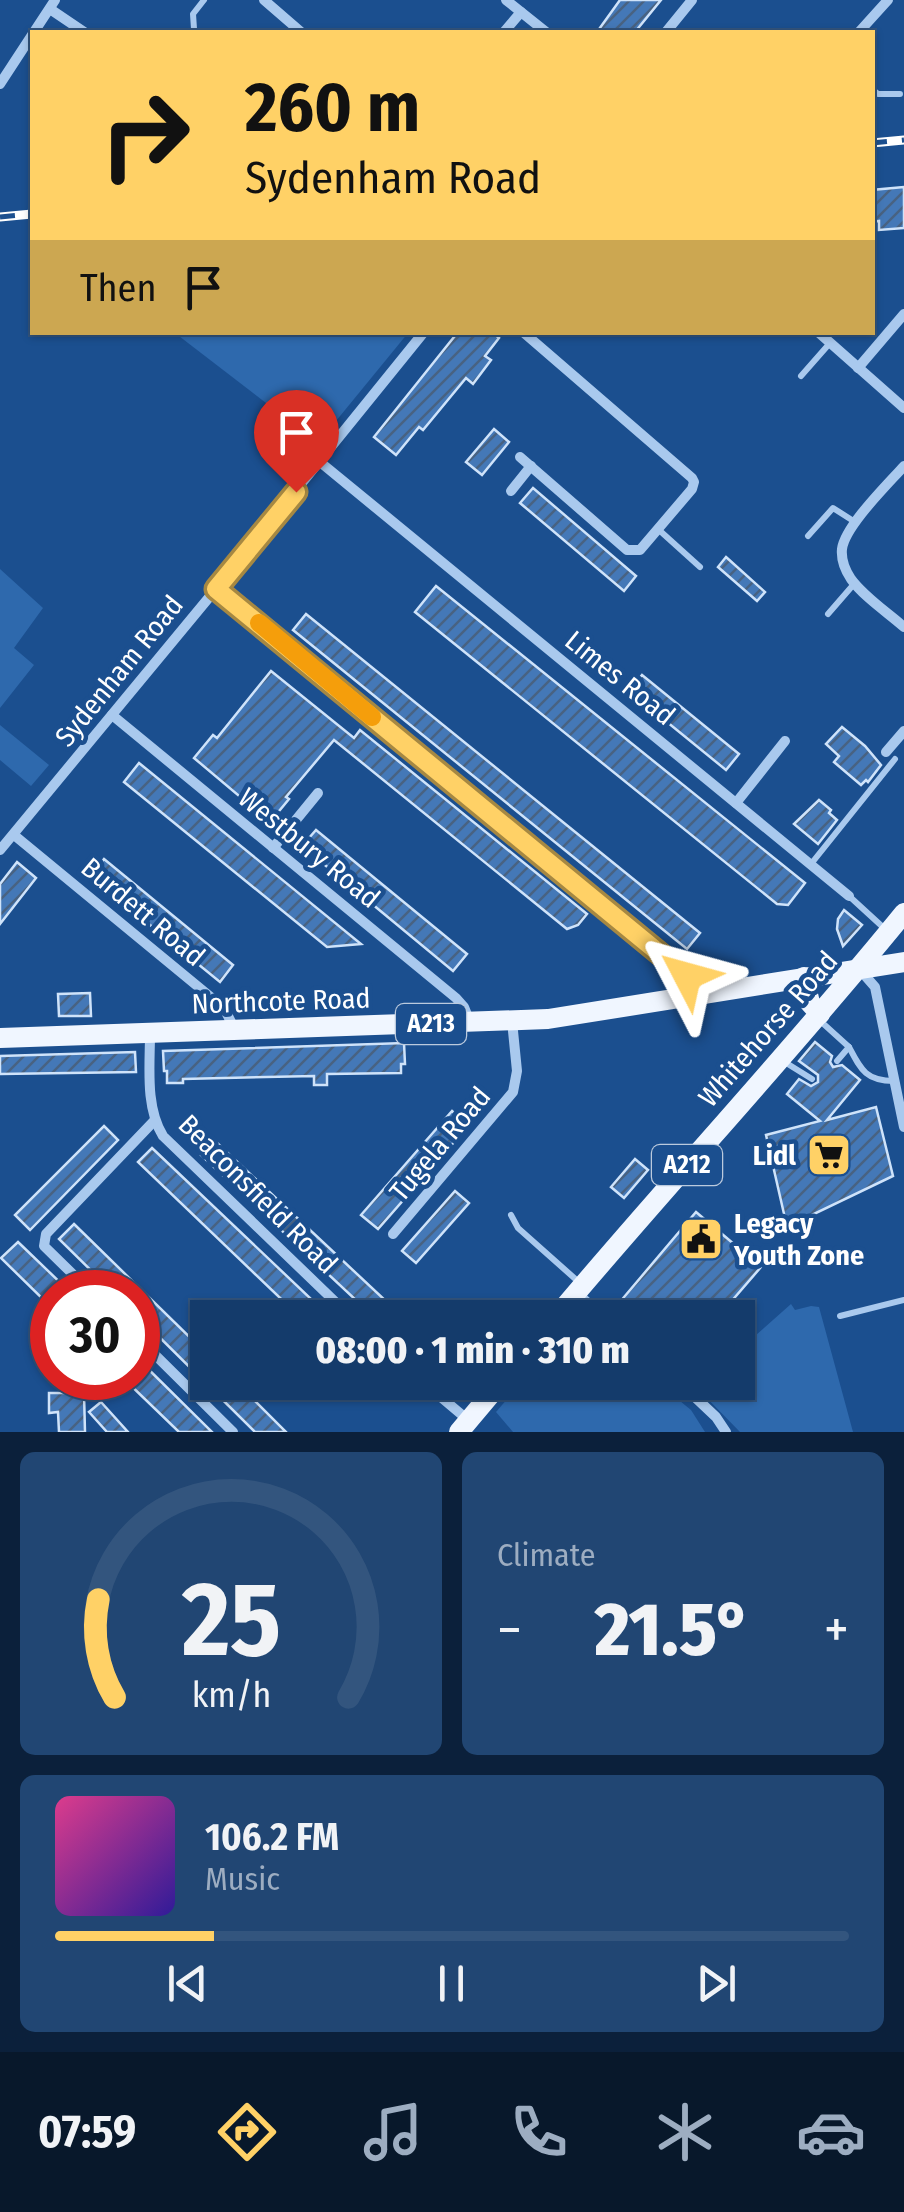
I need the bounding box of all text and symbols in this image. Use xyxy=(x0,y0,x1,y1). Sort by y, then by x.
text: 260 m xyxy=(245,66,420,150)
icon: right xyxy=(80,70,210,200)
text: Sydenham Road xyxy=(245,151,541,205)
icon: arrive xyxy=(176,260,231,315)
text: Then xyxy=(80,265,156,311)
pin xyxy=(254,390,339,493)
icon: arrive xyxy=(269,405,324,460)
street label: Sydenham Road xyxy=(48,589,190,753)
street label: Limes Road xyxy=(559,624,681,732)
street label: Westbury Road xyxy=(232,781,386,915)
street label: Burdett Road xyxy=(75,851,211,973)
position arrow xyxy=(635,924,739,1028)
street label: Whitehorse Road xyxy=(692,945,844,1113)
street label: Northcote Road xyxy=(191,981,371,1021)
road number: A213 xyxy=(396,1004,466,1044)
street label: Tugela Road xyxy=(383,1080,497,1208)
street label: Beaconsfield Road xyxy=(172,1108,344,1280)
supermarket icon: Lidl xyxy=(806,1132,852,1178)
place label: Lidl xyxy=(753,1139,796,1172)
road number: A212 xyxy=(652,1145,722,1185)
place label: Legacy Youth Zone xyxy=(733,1207,864,1272)
public building icon: Legacy Youth Zone xyxy=(678,1216,724,1262)
speed limit sign: 30 xyxy=(30,1270,160,1400)
text: 08:00 · 1 min · 310 m xyxy=(315,1327,630,1373)
text: Climate xyxy=(497,1536,596,1574)
text: 25 xyxy=(180,1558,281,1683)
text: 21.5° xyxy=(595,1585,751,1675)
text: − xyxy=(497,1597,522,1663)
text: + xyxy=(824,1597,849,1663)
text: km/h xyxy=(191,1674,271,1716)
text: 106.2 FM xyxy=(205,1814,339,1860)
text: Music xyxy=(205,1860,280,1898)
icon: previous xyxy=(160,1956,215,2011)
icon: pause xyxy=(424,1956,479,2011)
icon: next xyxy=(689,1956,744,2011)
icon: directions xyxy=(212,2097,282,2167)
icon: music xyxy=(358,2097,428,2167)
icon: phone xyxy=(504,2097,574,2167)
icon: climate xyxy=(650,2097,720,2167)
icon: car xyxy=(796,2097,866,2167)
text: 07:59 xyxy=(38,2105,136,2159)

